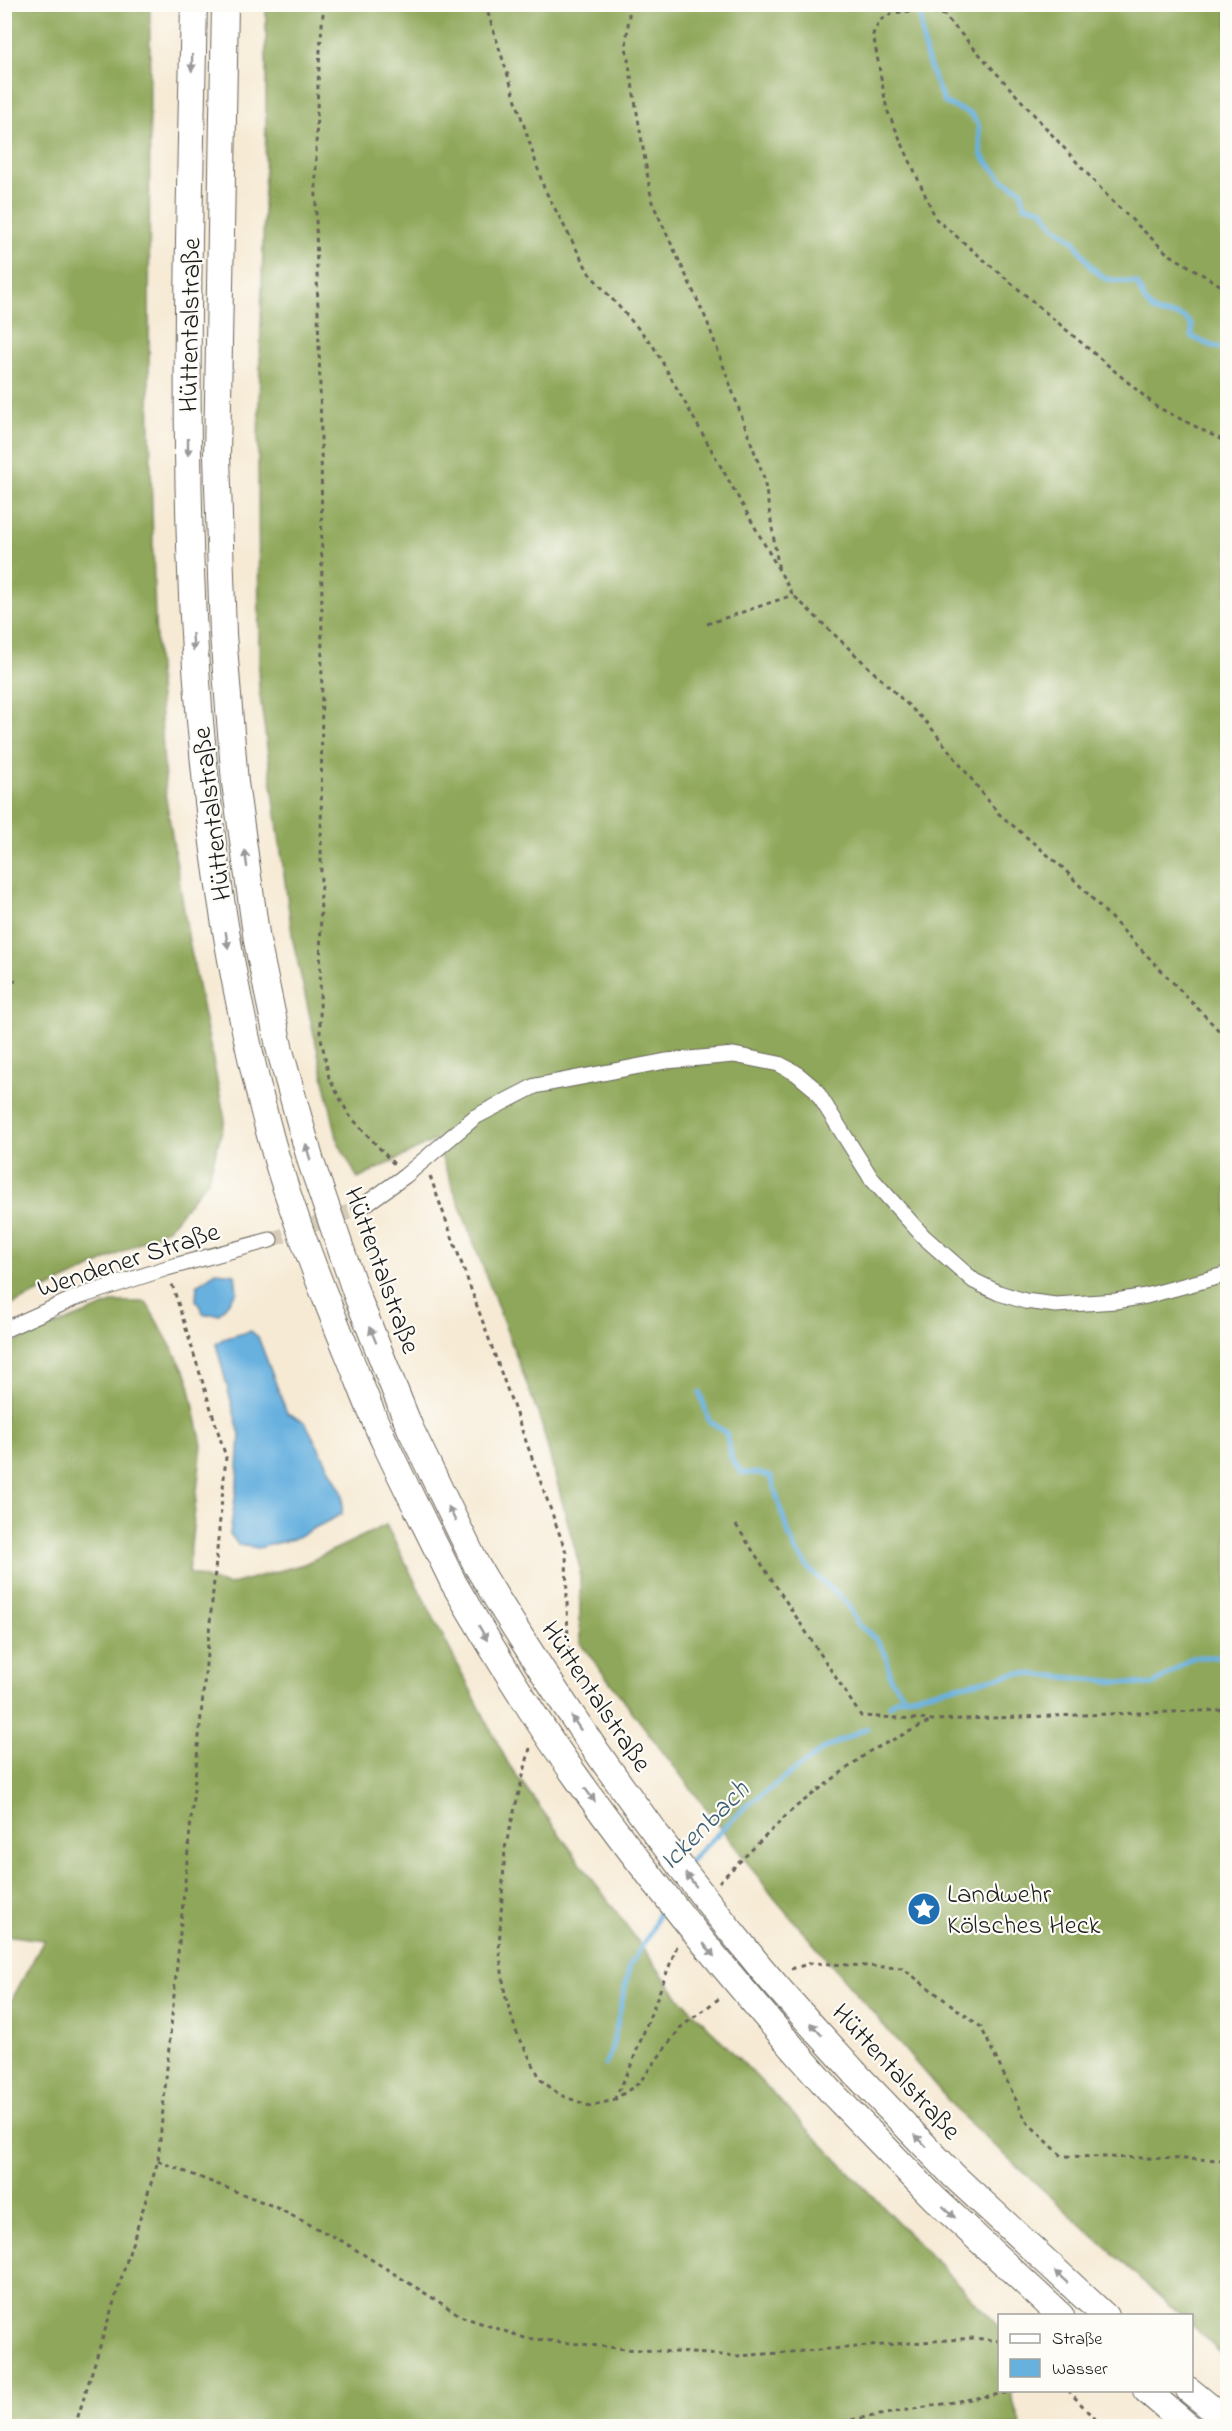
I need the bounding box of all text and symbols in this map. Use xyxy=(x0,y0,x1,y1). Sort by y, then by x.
one-way arrow xyxy=(188,53,197,72)
street label: Hüttentalstraße xyxy=(170,236,213,413)
one-way arrow xyxy=(183,437,193,456)
one-way arrow xyxy=(189,632,198,651)
street label: Hüttentalstraße xyxy=(183,724,243,903)
one-way arrow xyxy=(241,849,250,868)
one-way arrow xyxy=(223,930,232,949)
one-way arrow xyxy=(303,1142,313,1161)
street label: Hüttentalstraße xyxy=(332,1182,429,1360)
street label: Wendener Straße xyxy=(33,1213,226,1309)
one-way arrow xyxy=(368,1326,378,1344)
one-way arrow xyxy=(447,1505,456,1522)
street label: Hüttentalstraße xyxy=(530,1614,660,1781)
one-way arrow xyxy=(478,1625,488,1642)
one-way arrow xyxy=(570,1715,582,1731)
water label: Ickenbach xyxy=(651,1771,761,1881)
one-way arrow xyxy=(584,1787,596,1803)
one-way arrow xyxy=(686,1872,698,1887)
place label: Landwehr Kölsches Heck xyxy=(947,1876,1101,1946)
place icon: Landwehr Kölsches Heck xyxy=(906,1891,942,1927)
one-way arrow xyxy=(703,1942,716,1958)
street label: Hüttentalstraße xyxy=(821,1995,970,2151)
one-way arrow xyxy=(810,2022,823,2037)
one-way arrow xyxy=(914,2134,928,2149)
one-way arrow xyxy=(942,2204,956,2218)
one-way arrow xyxy=(1054,2270,1068,2284)
legend xyxy=(998,2314,1193,2392)
text: Straße xyxy=(1052,2327,1103,2353)
text: Wasser xyxy=(1052,2357,1108,2383)

